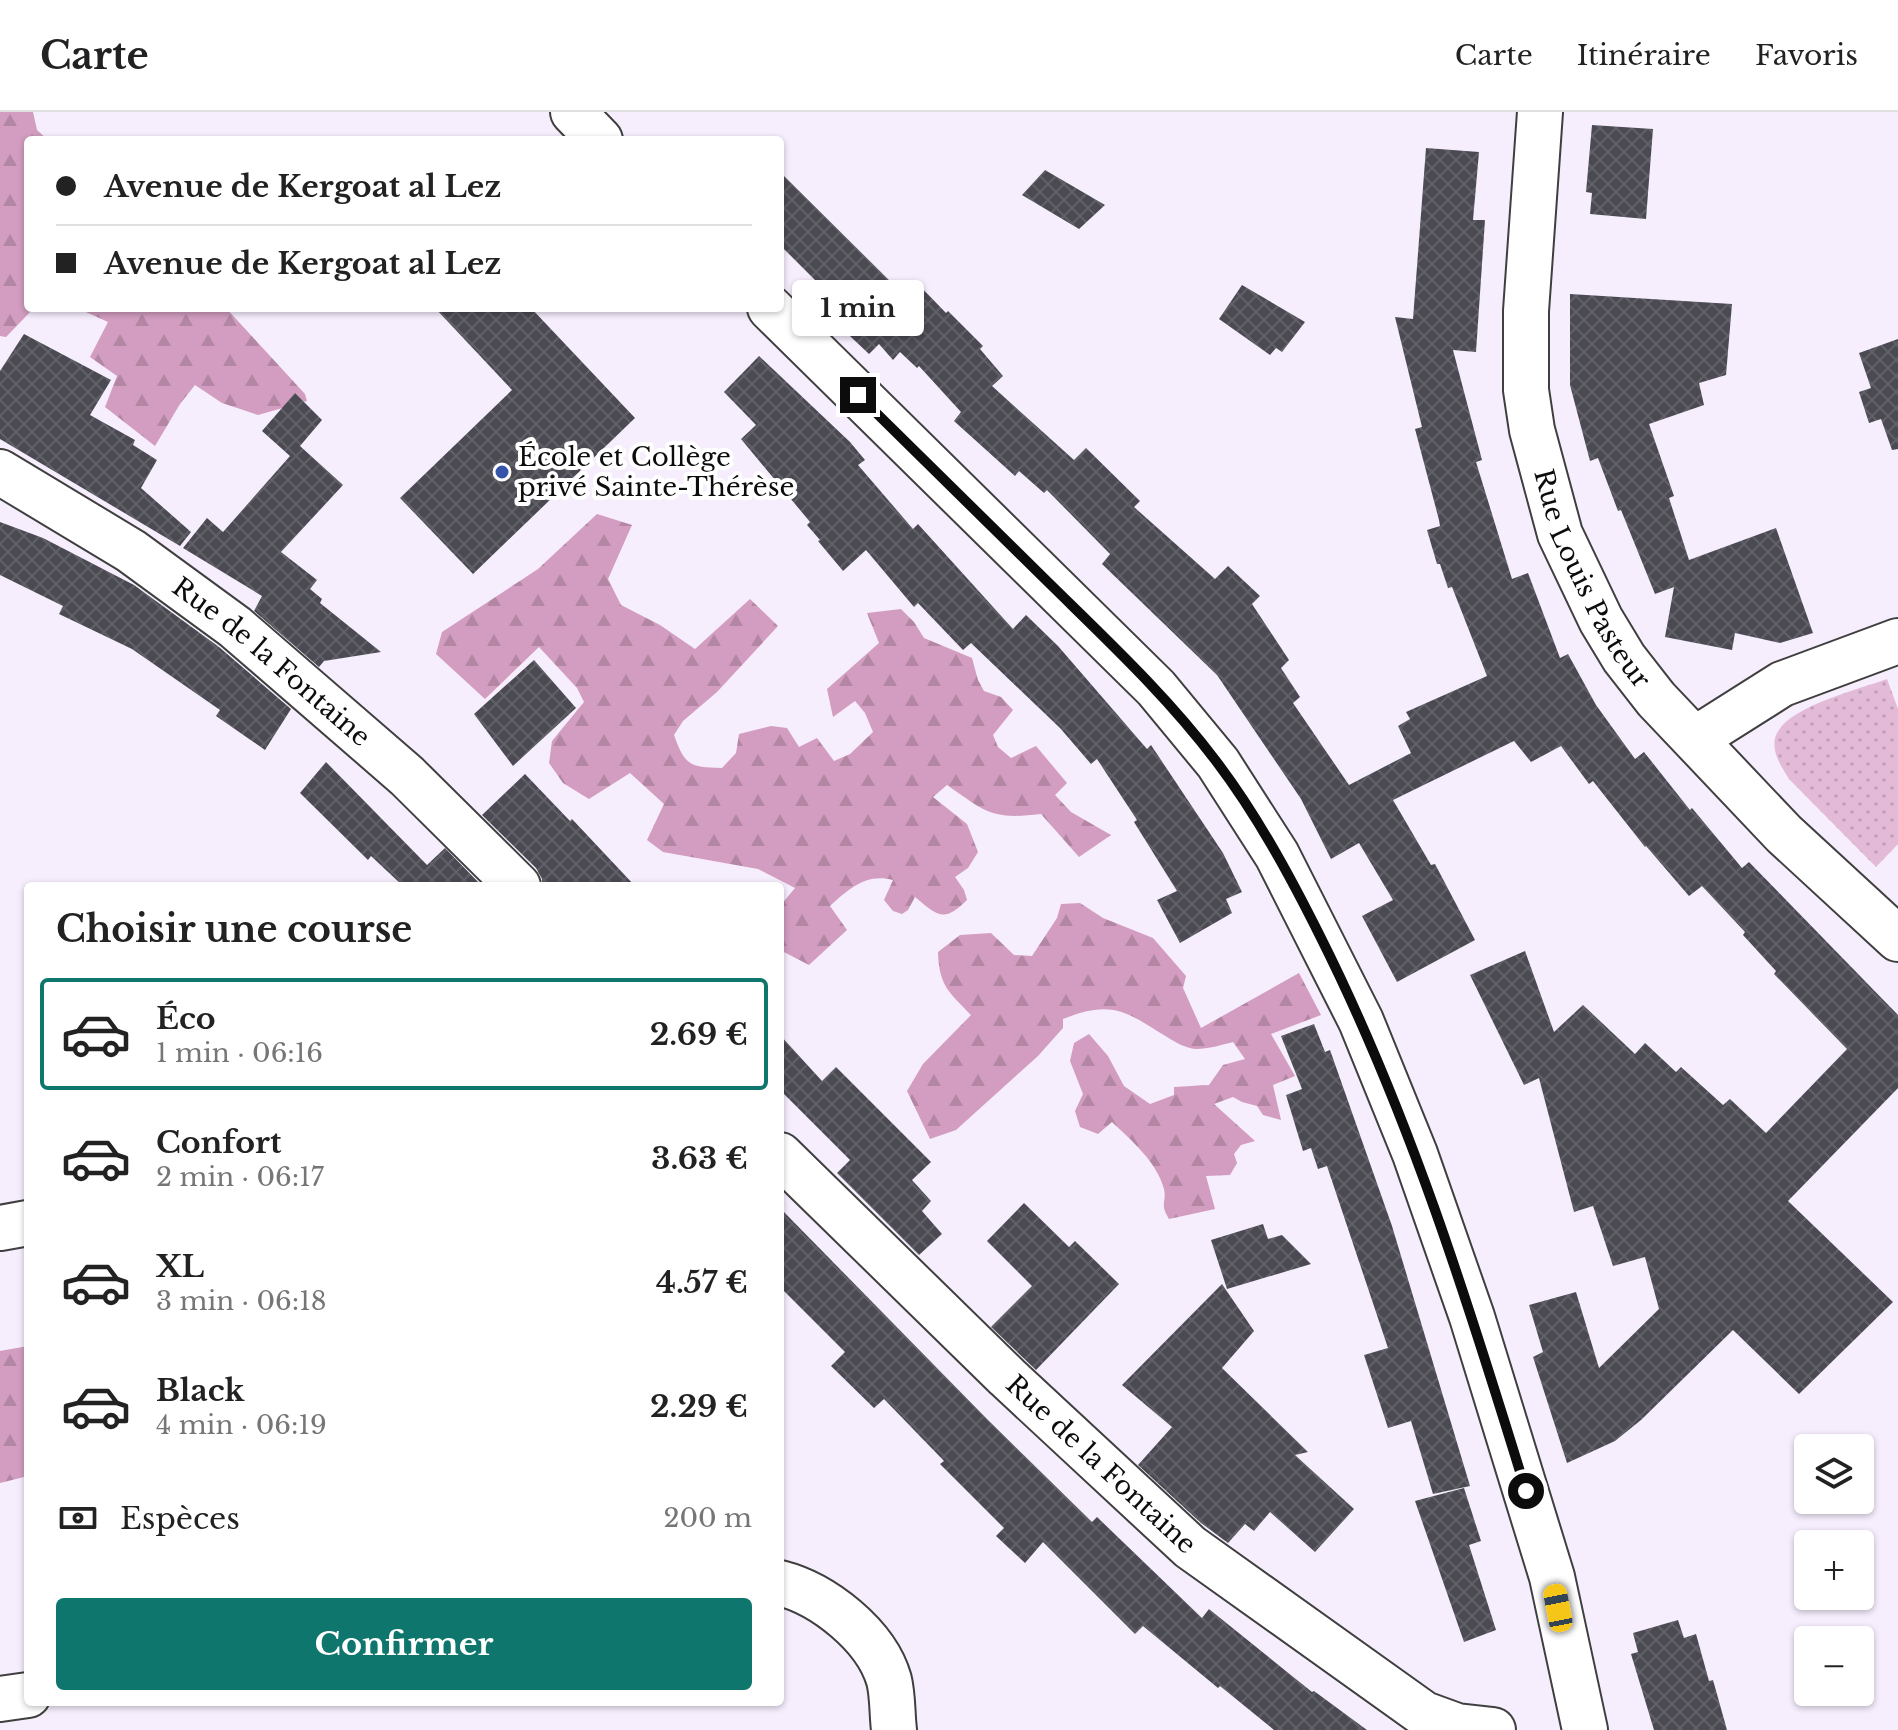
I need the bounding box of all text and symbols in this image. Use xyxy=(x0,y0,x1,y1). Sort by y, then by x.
text: Carte xyxy=(40,32,149,79)
text: Carte xyxy=(1455,38,1533,73)
text: Itinéraire xyxy=(1577,38,1711,73)
text: Favoris xyxy=(1755,38,1858,73)
text: Avenue de Kergoat al Lez xyxy=(104,168,501,205)
text: Avenue de Kergoat al Lez xyxy=(104,245,501,282)
callout: 1 min xyxy=(792,279,924,335)
text: 1 min xyxy=(820,292,896,324)
route end xyxy=(840,377,876,413)
place label: École et Collège privé Sainte-Thérèse xyxy=(518,441,794,503)
marker: École et Collège privé Sainte-Thérèse xyxy=(493,463,511,481)
street label: Rue Louis Pasteur xyxy=(1527,465,1658,695)
street label: Rue de la Fontaine xyxy=(166,571,377,753)
text: Choisir une course xyxy=(56,907,412,952)
icon: car xyxy=(60,998,132,1070)
text: Éco xyxy=(156,1000,216,1037)
text: 2.69 € xyxy=(650,1016,748,1053)
text: 1 min · 06:16 xyxy=(156,1037,323,1069)
icon: car xyxy=(60,1122,132,1194)
text: Confort xyxy=(156,1124,281,1161)
text: 3.63 € xyxy=(651,1140,748,1177)
text: 2 min · 06:17 xyxy=(156,1161,324,1193)
icon: car xyxy=(60,1246,132,1318)
text: XL xyxy=(156,1248,204,1285)
text: 4.57 € xyxy=(656,1264,748,1301)
text: 3 min · 06:18 xyxy=(156,1285,327,1317)
street label: Rue de la Fontaine xyxy=(1000,1368,1203,1560)
icon: car xyxy=(60,1370,132,1442)
text: Black xyxy=(156,1372,244,1409)
text: 2.29 € xyxy=(650,1388,748,1425)
text: 4 min · 06:19 xyxy=(156,1409,327,1441)
map controls xyxy=(1794,1434,1874,1706)
button: layers xyxy=(1794,1434,1874,1514)
route start xyxy=(1508,1473,1544,1509)
icon: cash xyxy=(56,1496,100,1540)
text: Espèces xyxy=(120,1500,240,1537)
text: 200 m xyxy=(663,1502,752,1534)
button: + xyxy=(1794,1530,1874,1610)
car xyxy=(1542,1582,1574,1634)
button: Confirmer xyxy=(56,1598,752,1690)
button: − xyxy=(1794,1626,1874,1706)

